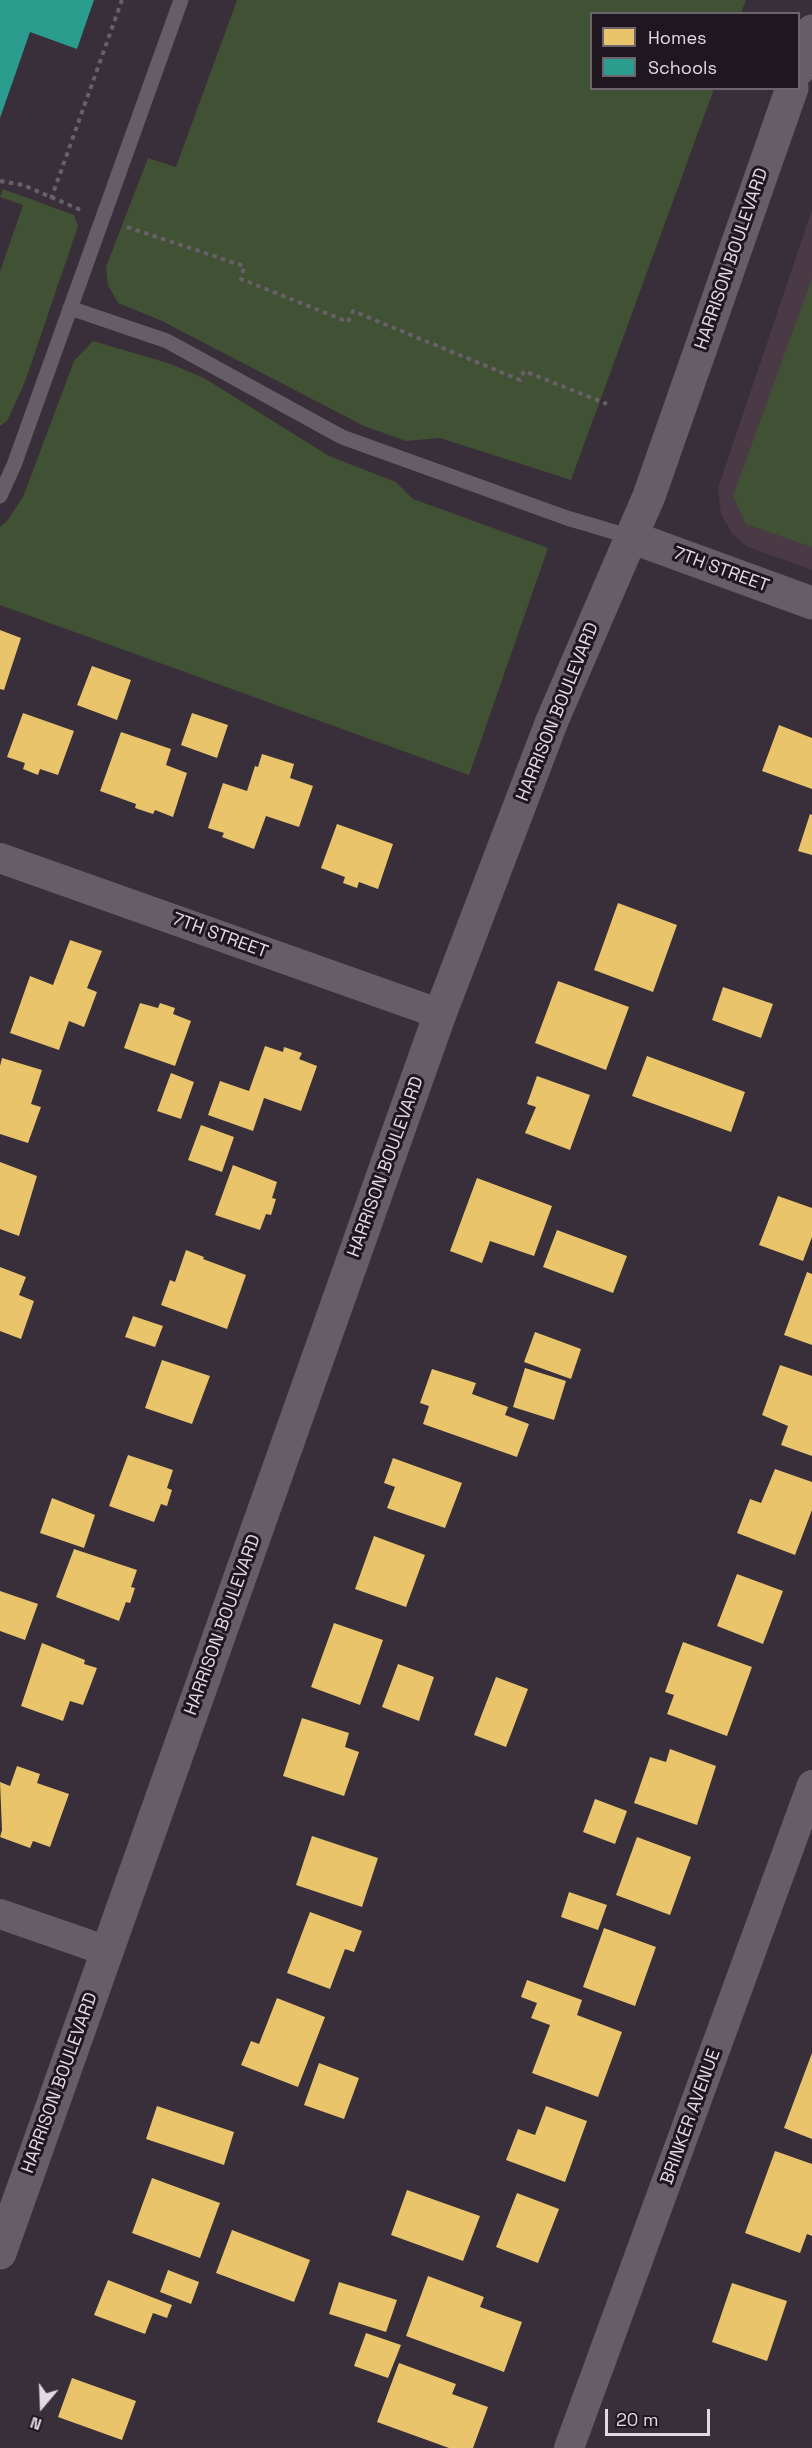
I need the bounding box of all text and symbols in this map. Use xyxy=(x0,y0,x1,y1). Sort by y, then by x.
legend xyxy=(590,12,800,90)
text: Homes xyxy=(648,26,707,49)
text: Schools xyxy=(648,56,717,79)
street label: HARRISON BOULEVARD xyxy=(691,165,773,353)
street label: 7TH STREET xyxy=(670,543,772,597)
street label: HARRISON BOULEVARD xyxy=(512,620,604,804)
street label: 7TH STREET xyxy=(169,909,271,963)
street label: HARRISON BOULEVARD xyxy=(343,1074,429,1260)
street label: HARRISON BOULEVARD xyxy=(180,1532,266,1718)
street label: HARRISON BOULEVARD xyxy=(17,1990,103,2176)
street label: BRINKER AVENUE xyxy=(656,2046,726,2188)
north arrow xyxy=(12,2376,72,2436)
scale bar xyxy=(608,2397,713,2435)
text: 20 m xyxy=(616,2408,659,2431)
text: N xyxy=(27,2412,44,2435)

